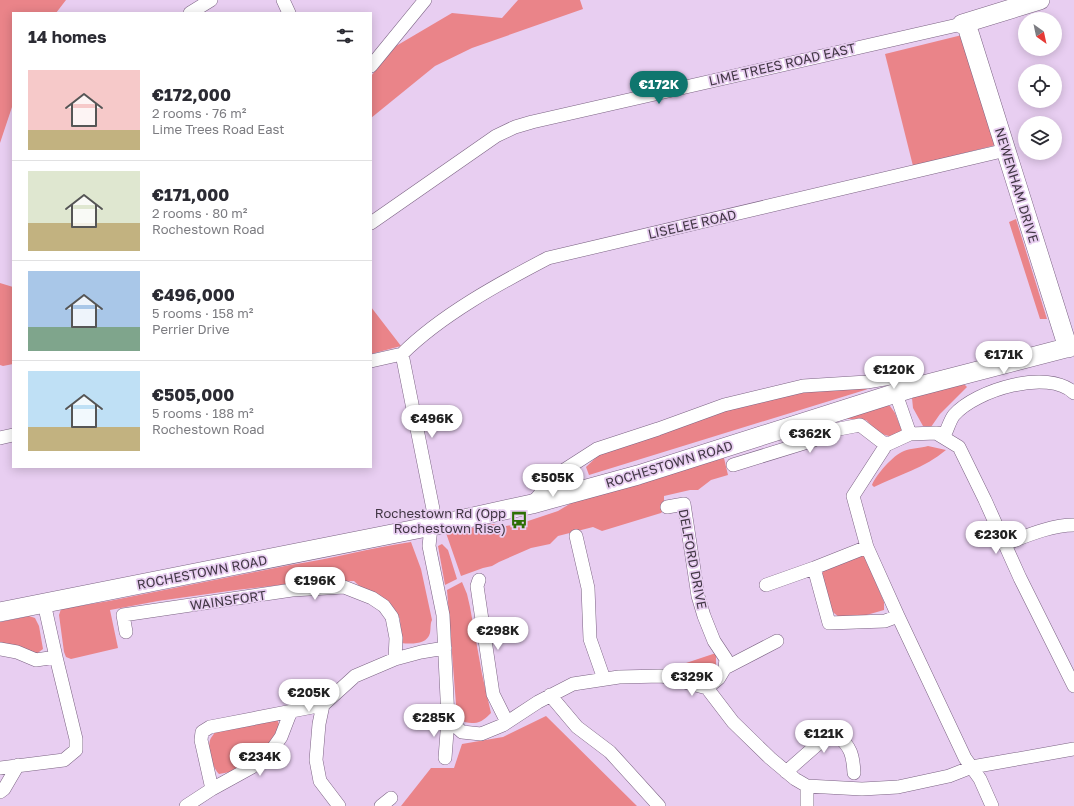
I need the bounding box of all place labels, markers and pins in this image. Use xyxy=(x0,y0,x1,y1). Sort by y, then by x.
pin: €172K xyxy=(631,71,687,105)
pin: €171K xyxy=(976,341,1032,375)
pin: €120K xyxy=(866,356,922,390)
pin: €496K xyxy=(404,405,460,439)
pin: €362K xyxy=(782,420,838,454)
pin: €505K xyxy=(525,464,581,498)
place label: Rochestown Rd (Opp Rochestown Rise) xyxy=(375,505,506,536)
bus stop icon: Rochestown Rd (Opp Rochestown Rise) xyxy=(509,510,529,530)
pin: €230K xyxy=(968,521,1024,555)
pin: €196K xyxy=(287,567,343,601)
pin: €298K xyxy=(470,617,526,651)
pin: €329K xyxy=(664,663,720,697)
pin: €205K xyxy=(281,679,337,713)
pin: €285K xyxy=(406,704,462,738)
pin: €121K xyxy=(796,720,852,754)
pin: €234K xyxy=(232,743,288,777)

